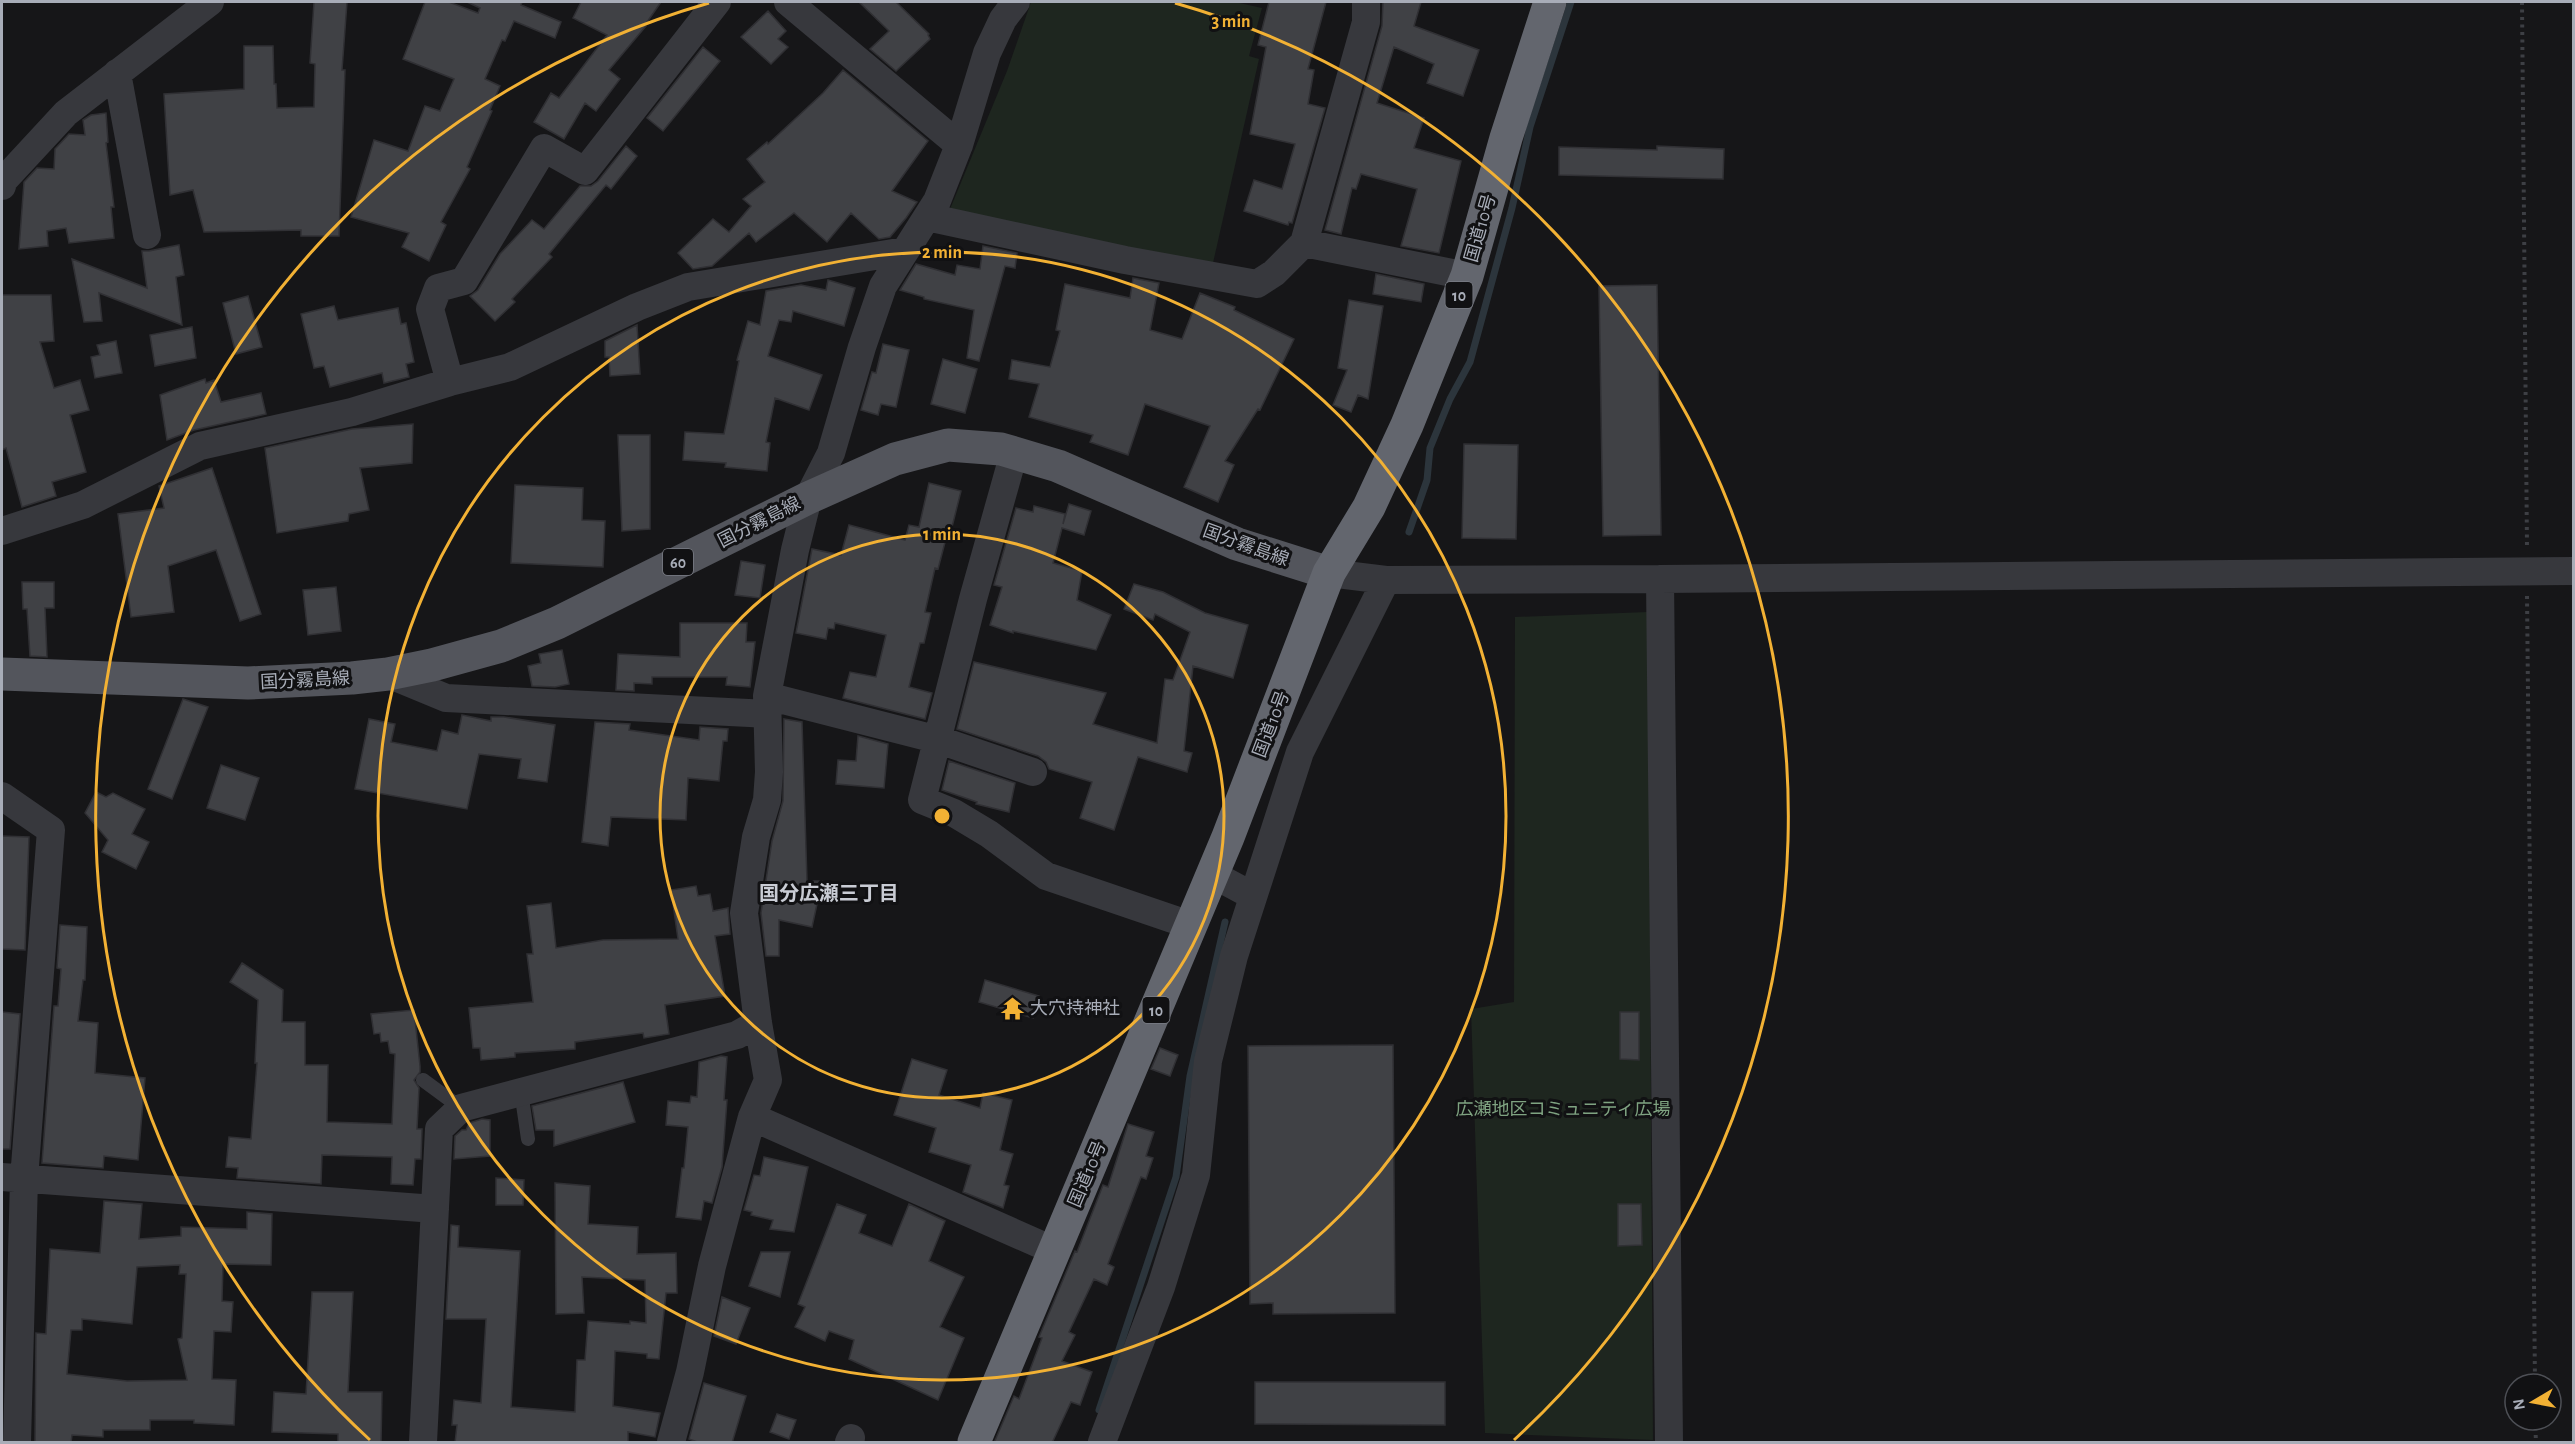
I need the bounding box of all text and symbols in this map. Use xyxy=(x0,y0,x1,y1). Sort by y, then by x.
text: 3 min xyxy=(1211,13,1251,31)
street label: 国道10号 xyxy=(1461,192,1499,264)
text: 2 min xyxy=(922,244,962,262)
road number: 10 xyxy=(1446,282,1472,308)
street label: 国分霧島線 xyxy=(714,493,804,551)
street label: 国分霧島線 xyxy=(1200,520,1292,570)
text: 1 min xyxy=(923,526,961,544)
road number: 60 xyxy=(663,549,693,575)
street label: 国分霧島線 xyxy=(260,668,350,692)
street label: 国道10号 xyxy=(1249,688,1293,760)
centre of rings xyxy=(932,806,952,826)
district label: 国分広瀬三丁目 xyxy=(759,883,899,904)
temple icon: 大穴持神社 xyxy=(999,995,1025,1021)
road number: 10 xyxy=(1142,997,1170,1023)
place label: 大穴持神社 xyxy=(1030,998,1120,1018)
park label: 広瀬地区コミュニティ広場 xyxy=(1456,1100,1670,1119)
street label: 国道10号 xyxy=(1064,1138,1110,1210)
north arrow xyxy=(2503,1372,2563,1432)
text: N xyxy=(2510,1398,2528,1411)

